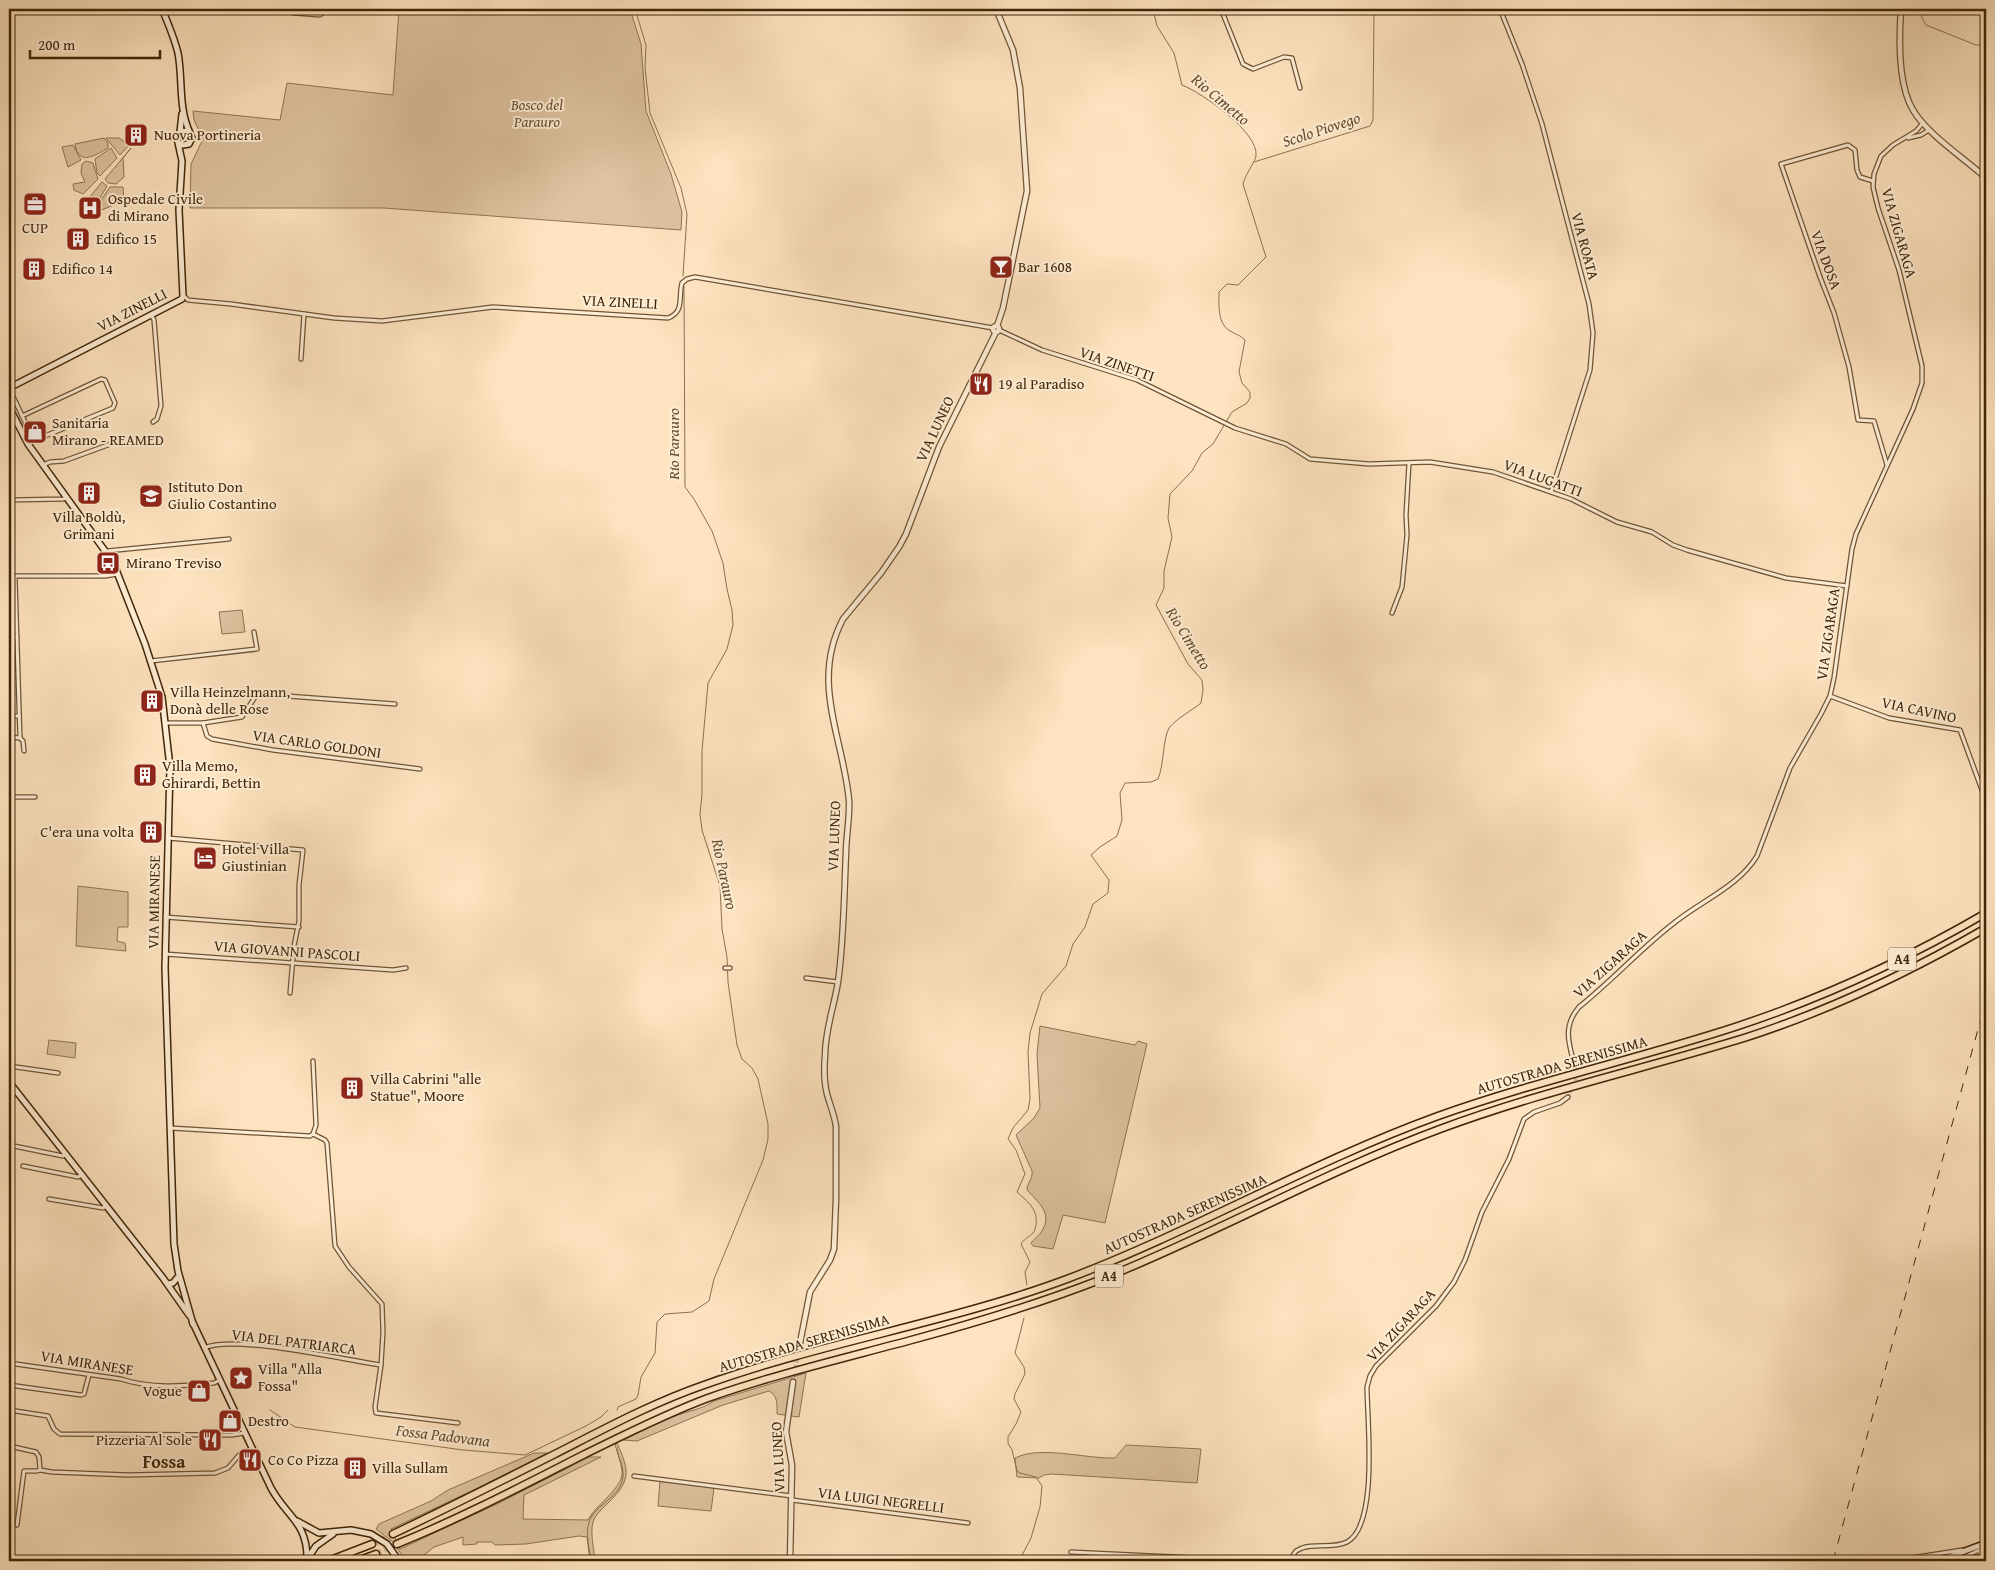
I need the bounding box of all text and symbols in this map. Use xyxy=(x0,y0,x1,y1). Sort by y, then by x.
scale bar xyxy=(30,28,160,60)
text: 200 m xyxy=(38,34,76,55)
water label: Rio Cimetto xyxy=(1186,67,1256,131)
park label: Bosco del Parauro xyxy=(510,94,563,132)
water label: Scolo Piovego xyxy=(1279,105,1363,153)
building icon: Nuova Portineria xyxy=(123,122,149,148)
place label: Nuova Portineria xyxy=(154,124,261,145)
street label: VIA ZIGARAGA xyxy=(1877,185,1922,280)
place label: Ospedale Civile di Mirano xyxy=(108,188,203,226)
office icon: CUP xyxy=(22,191,48,217)
hospital icon: Ospedale Civile di Mirano xyxy=(77,195,103,221)
street label: VIA ROATA xyxy=(1566,210,1605,282)
place label: CUP xyxy=(22,217,48,238)
building icon: Edifico 15 xyxy=(65,226,91,252)
street label: VIA DOSA xyxy=(1806,227,1847,292)
place label: Edifico 15 xyxy=(96,228,157,249)
bar icon: Bar 1608 xyxy=(988,254,1014,280)
building icon: Edifico 14 xyxy=(21,256,47,282)
place label: Bar 1608 xyxy=(1018,256,1072,277)
place label: Edifico 14 xyxy=(52,258,113,279)
street label: VIA ZINELLI xyxy=(93,283,170,336)
street label: VIA ZINELLI xyxy=(582,289,659,314)
street label: VIA ZINETTI xyxy=(1077,341,1158,386)
restaurant icon: 19 al Paradiso xyxy=(968,371,994,397)
place label: 19 al Paradiso xyxy=(998,373,1085,394)
street label: VIA LUNEO xyxy=(910,392,959,465)
water label: Rio Parauro xyxy=(661,408,685,481)
place label: Sanitaria Mirano - REAMED xyxy=(52,412,164,450)
shop icon: Sanitaria Mirano - REAMED xyxy=(22,419,48,445)
street label: VIA LUGATTI xyxy=(1501,454,1586,502)
place label: Istituto Don Giulio Costantino xyxy=(168,476,277,514)
building icon: Villa Boldù, Grimani xyxy=(76,480,102,506)
school or university icon: Istituto Don Giulio Costantino xyxy=(138,483,164,509)
place label: Villa Boldù, Grimani xyxy=(53,506,126,544)
bus stop icon: Mirano Treviso xyxy=(95,550,121,576)
place label: Mirano Treviso xyxy=(126,552,222,573)
street label: VIA ZIGARAGA xyxy=(1811,587,1844,681)
water label: Rio Cimetto xyxy=(1160,601,1218,674)
place label: Villa Heinzelmann, Donà delle Rose xyxy=(170,681,290,719)
building icon: Villa Heinzelmann, Donà delle Rose xyxy=(139,688,165,714)
street label: VIA CAVINO xyxy=(1880,691,1958,728)
street label: VIA CARLO GOLDONI xyxy=(251,724,383,763)
place label: Villa Memo, Ghirardi, Bettin xyxy=(162,755,261,793)
building icon: Villa Memo, Ghirardi, Bettin xyxy=(132,762,158,788)
street label: VIA LUNEO xyxy=(822,800,845,872)
building icon: C'era una volta xyxy=(138,819,164,845)
place label: C'era una volta xyxy=(40,821,134,842)
water label: Rio Parauro xyxy=(706,835,744,912)
place label: Hotel Villa Giustinian xyxy=(222,838,289,876)
hotel icon: Hotel Villa Giustinian xyxy=(192,845,218,871)
street label: VIA MIRANESE xyxy=(142,855,165,949)
street label: VIA ZIGARAGA xyxy=(1568,925,1651,1002)
street label: VIA GIOVANNI PASCOLI xyxy=(213,935,361,966)
road number: A4 xyxy=(1888,948,1916,971)
street label: AUTOSTRADA SERENISSIMA xyxy=(1474,1030,1650,1099)
place label: Villa Cabrini "alle Statue", Moore xyxy=(370,1068,481,1106)
building icon: Villa Cabrini "alle Statue", Moore xyxy=(339,1075,365,1101)
street label: AUTOSTRADA SERENISSIMA xyxy=(1100,1168,1270,1259)
road number: A4 xyxy=(1095,1264,1123,1288)
street label: VIA ZIGARAGA xyxy=(1361,1284,1440,1366)
street label: AUTOSTRADA SERENISSIMA xyxy=(716,1308,892,1377)
street label: VIA DEL PATRIARCA xyxy=(230,1323,358,1360)
street label: VIA MIRANESE xyxy=(39,1345,135,1380)
place label: Villa "Alla Fossa" xyxy=(258,1358,322,1396)
place icon: Villa "Alla Fossa" xyxy=(228,1365,254,1391)
shop icon: Vogue xyxy=(186,1378,212,1404)
place label: Vogue xyxy=(143,1380,182,1401)
shop icon: Destro xyxy=(217,1408,243,1434)
place label: Destro xyxy=(248,1410,289,1431)
water label: Fossa Padovana xyxy=(393,1417,492,1453)
street label: VIA LUNEO xyxy=(765,1421,790,1493)
restaurant icon: Pizzeria Al Sole xyxy=(197,1427,223,1453)
place label: Pizzeria Al Sole xyxy=(96,1429,192,1450)
restaurant icon: Co Co Pizza xyxy=(237,1447,263,1473)
district label: Fossa xyxy=(143,1448,186,1475)
place label: Co Co Pizza xyxy=(268,1449,339,1470)
building icon: Villa Sullam xyxy=(342,1455,368,1481)
place label: Villa Sullam xyxy=(372,1457,449,1478)
street label: VIA LUIGI NEGRELLI xyxy=(817,1481,945,1518)

